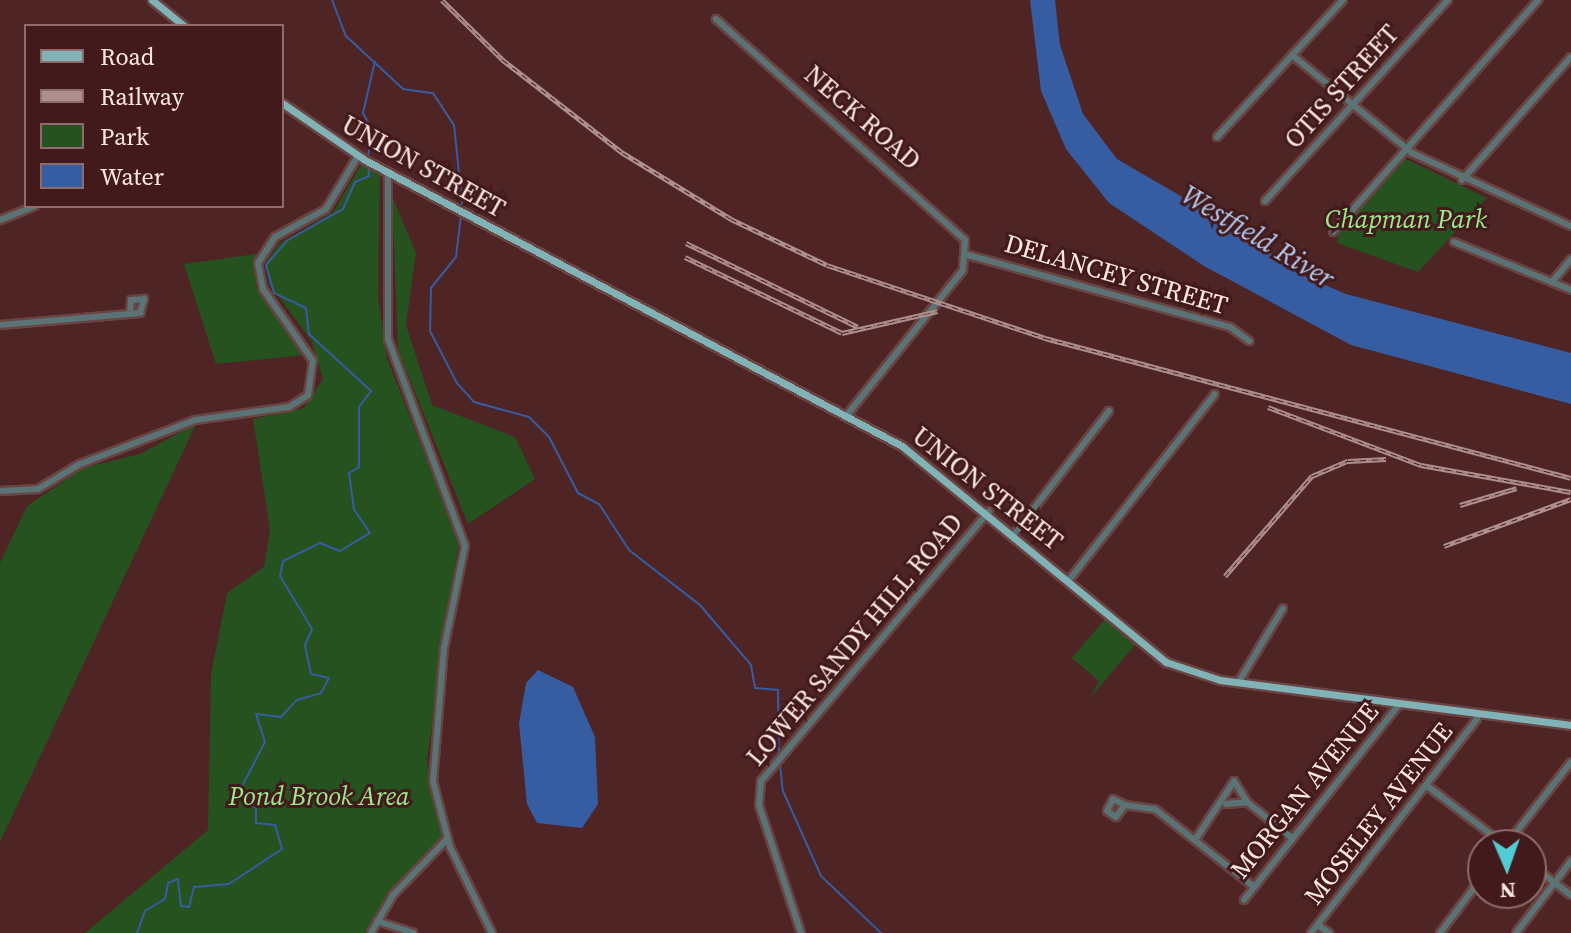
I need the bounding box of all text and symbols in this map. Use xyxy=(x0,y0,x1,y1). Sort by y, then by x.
street label: OTIS STREET xyxy=(1278,19,1406,155)
legend xyxy=(24,24,284,208)
text: Road xyxy=(100,40,154,73)
street label: NECK ROAD xyxy=(798,59,926,177)
text: Railway xyxy=(100,80,184,113)
street label: UNION STREET xyxy=(336,109,510,225)
text: Park xyxy=(100,120,149,153)
text: Water xyxy=(100,160,164,193)
water label: Westfield River xyxy=(1175,177,1341,295)
park label: Chapman Park xyxy=(1325,204,1487,236)
street label: DELANCEY STREET xyxy=(1000,228,1232,322)
street label: UNION STREET xyxy=(906,421,1068,557)
street label: LOWER SANDY HILL ROAD xyxy=(740,507,970,773)
street label: MORGAN AVENUE xyxy=(1225,697,1385,885)
street label: MOSELEY AVENUE xyxy=(1298,717,1460,911)
park label: Pond Brook Area xyxy=(228,781,410,813)
north arrow xyxy=(1467,829,1547,909)
text: N xyxy=(1499,876,1516,906)

